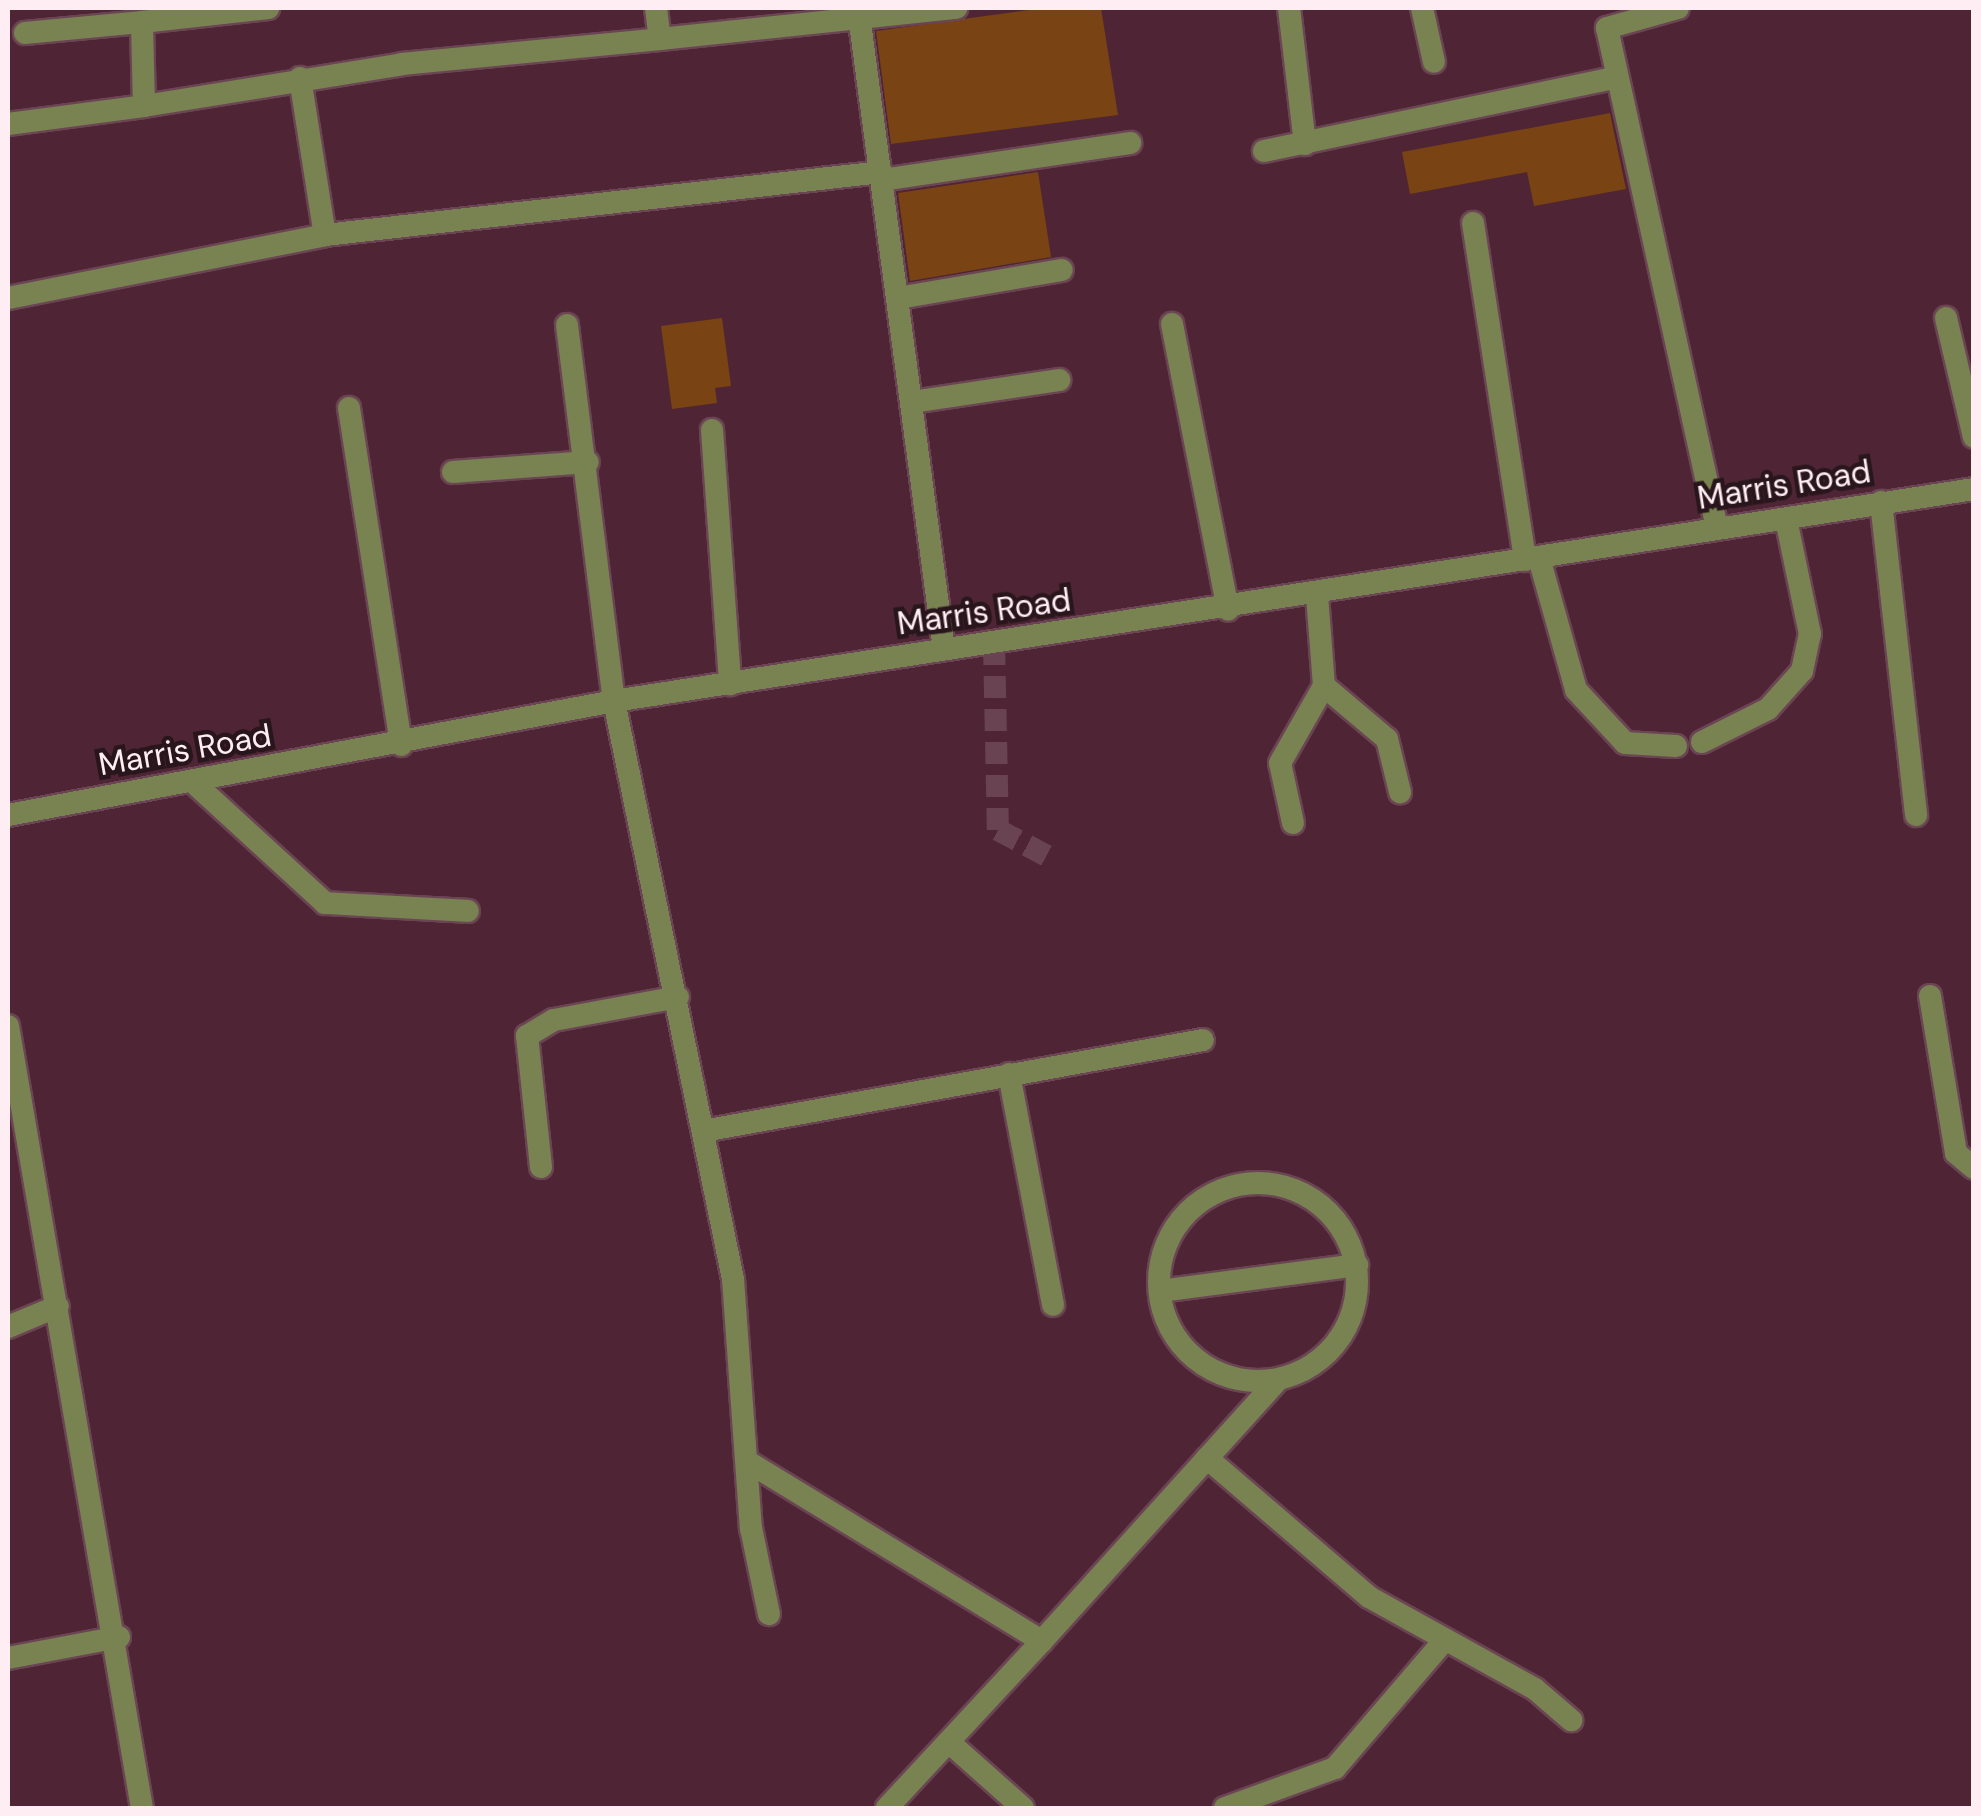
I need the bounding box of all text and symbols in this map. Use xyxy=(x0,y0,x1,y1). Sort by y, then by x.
street label: Marris Road xyxy=(1695,452,1873,518)
street label: Marris Road xyxy=(895,581,1073,643)
street label: Marris Road xyxy=(96,716,274,784)

